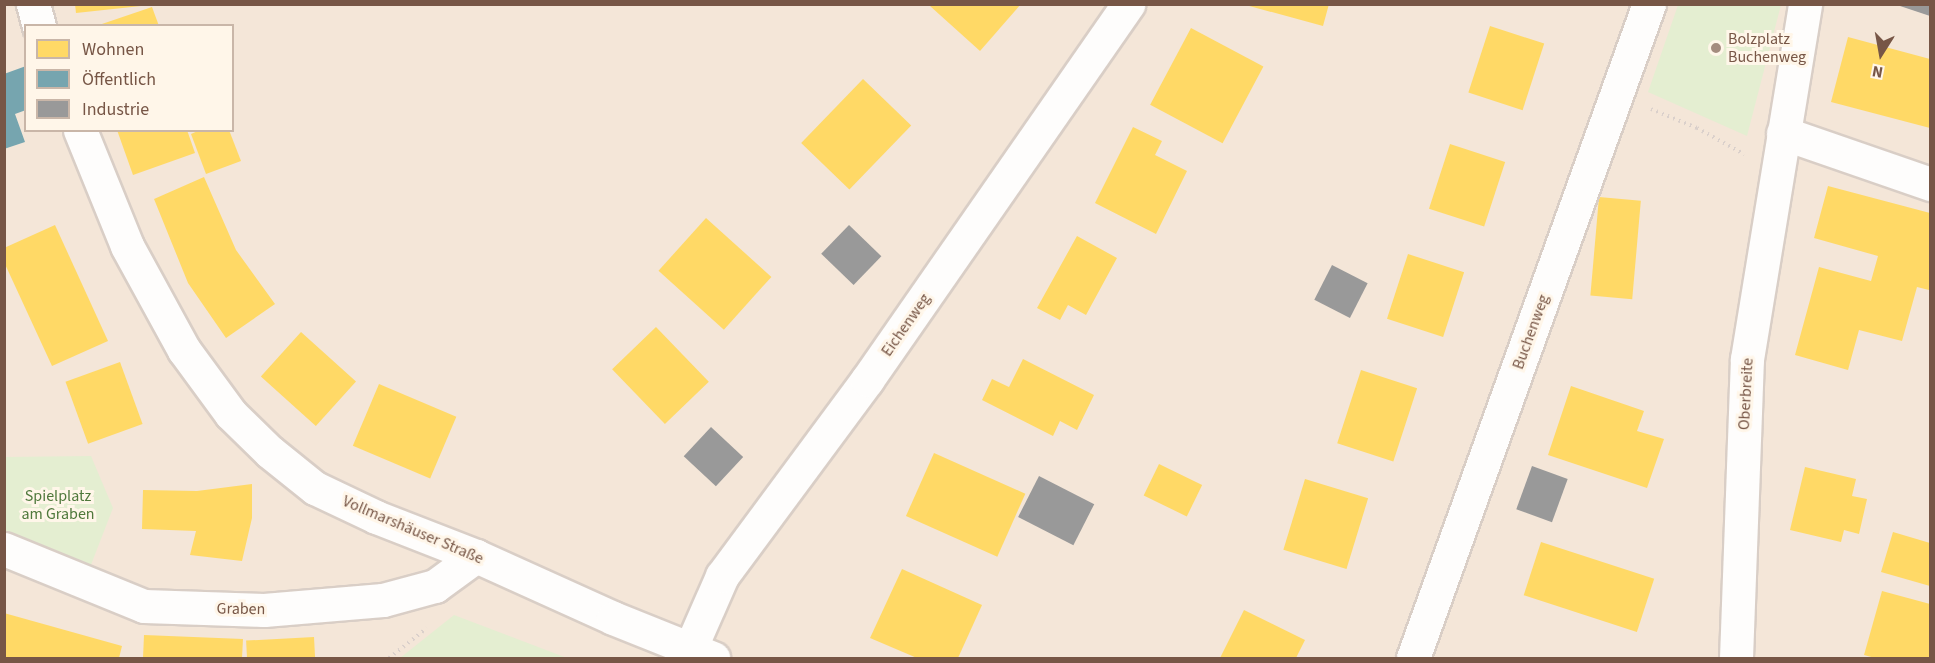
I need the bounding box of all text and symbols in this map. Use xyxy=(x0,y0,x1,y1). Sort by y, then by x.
legend xyxy=(24,24,234,132)
north arrow xyxy=(1851,24,1911,84)
place label: Bolzplatz Buchenweg xyxy=(1728,29,1806,67)
text: Wohnen xyxy=(82,37,144,62)
marker: Bolzplatz Buchenweg xyxy=(1709,41,1723,55)
text: N xyxy=(1870,60,1885,83)
text: Öffentlich xyxy=(82,67,156,92)
text: Industrie xyxy=(82,97,149,122)
street label: Eichenweg xyxy=(877,290,935,360)
street label: Buchenweg xyxy=(1509,292,1553,372)
street label: Oberbreite xyxy=(1735,357,1757,431)
park label: Spielplatz am Graben xyxy=(21,486,95,524)
street label: Vollmarshäuser Straße xyxy=(340,492,486,568)
street label: Graben xyxy=(217,599,265,619)

